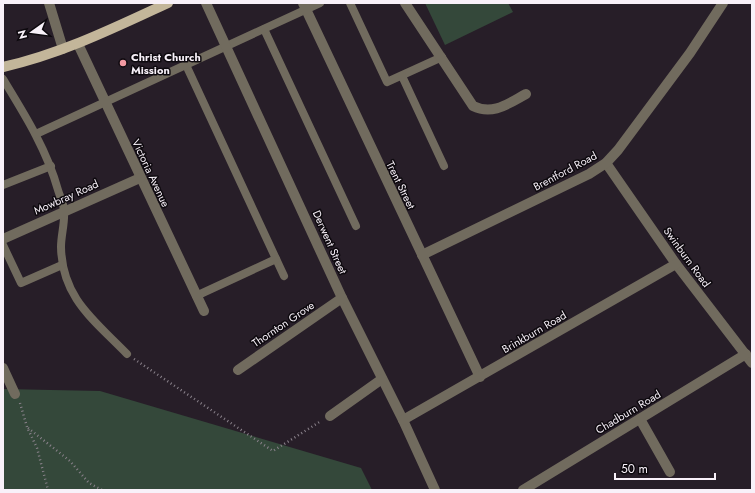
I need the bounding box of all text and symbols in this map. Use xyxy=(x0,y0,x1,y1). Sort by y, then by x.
north arrow xyxy=(12,12,52,52)
text: N xyxy=(13,28,31,41)
place label: Christ Church Mission xyxy=(131,49,201,78)
marker: Christ Church Mission xyxy=(118,58,128,68)
street label: Victoria Avenue xyxy=(128,136,174,210)
street label: Brentford Road xyxy=(530,147,600,195)
street label: Trent Street xyxy=(383,158,420,212)
street label: Mowbray Road xyxy=(31,176,101,218)
street label: Derwent Street xyxy=(309,208,351,277)
street label: Swinburn Road xyxy=(660,224,714,290)
street label: Thornton Grove xyxy=(248,297,318,351)
street label: Brinkburn Road xyxy=(499,307,569,357)
street label: Chadburn Road xyxy=(592,386,664,438)
scale bar xyxy=(615,455,715,481)
text: 50 m xyxy=(621,460,648,478)

